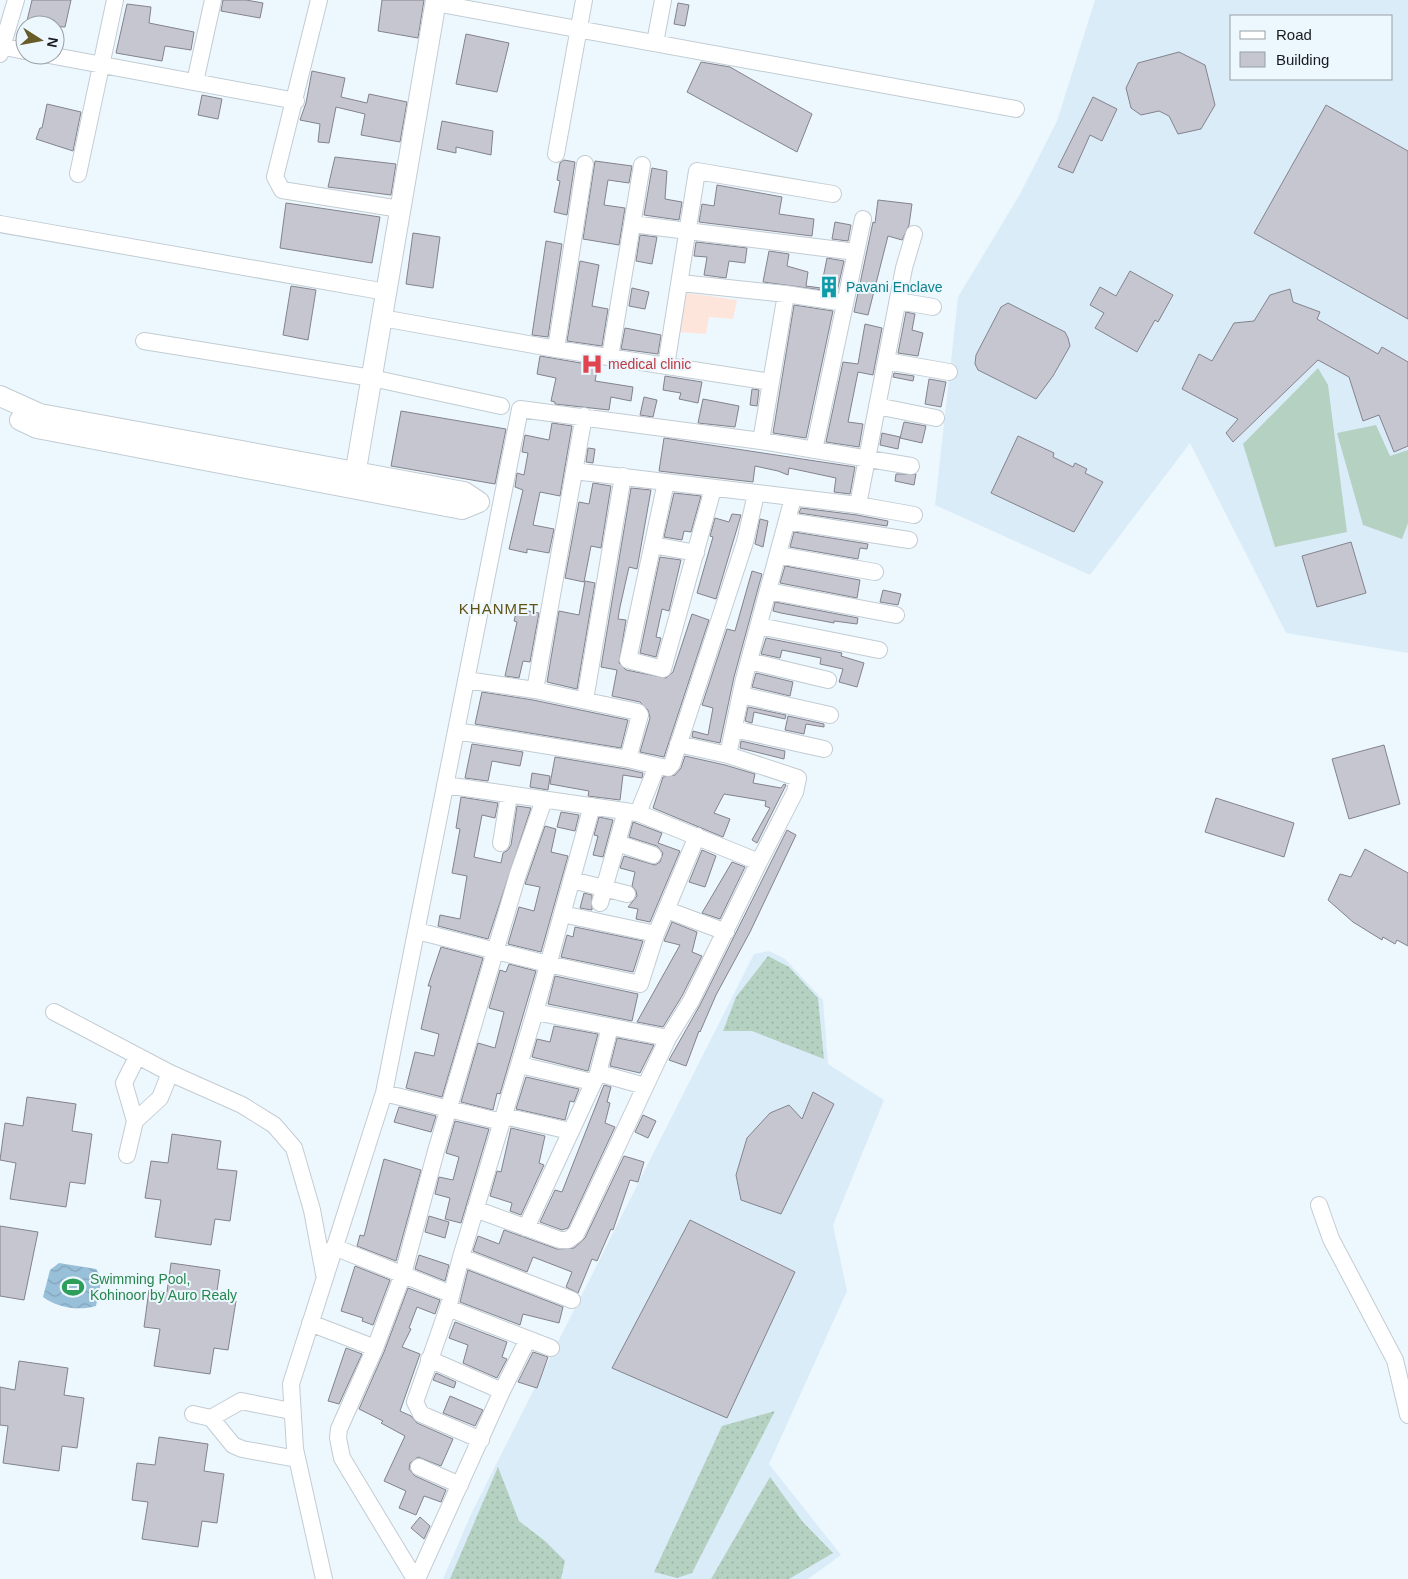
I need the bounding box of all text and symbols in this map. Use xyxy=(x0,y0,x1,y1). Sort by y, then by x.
north arrow xyxy=(15,15,65,65)
legend xyxy=(1230,15,1393,80)
text: Road xyxy=(1276,26,1312,43)
text: N xyxy=(44,36,62,49)
text: Building xyxy=(1276,51,1329,68)
building icon: Pavani Enclave xyxy=(816,274,842,300)
place label: Pavani Enclave xyxy=(846,279,943,295)
hospital icon: medical clinic xyxy=(579,351,605,377)
place label: medical clinic xyxy=(608,356,691,372)
district label: KHANMET xyxy=(459,600,539,617)
place label: Swimming Pool, Kohinoor by Auro Realy xyxy=(90,1271,237,1303)
sports icon: Swimming Pool, Kohinoor by Auro Realy xyxy=(60,1274,86,1300)

